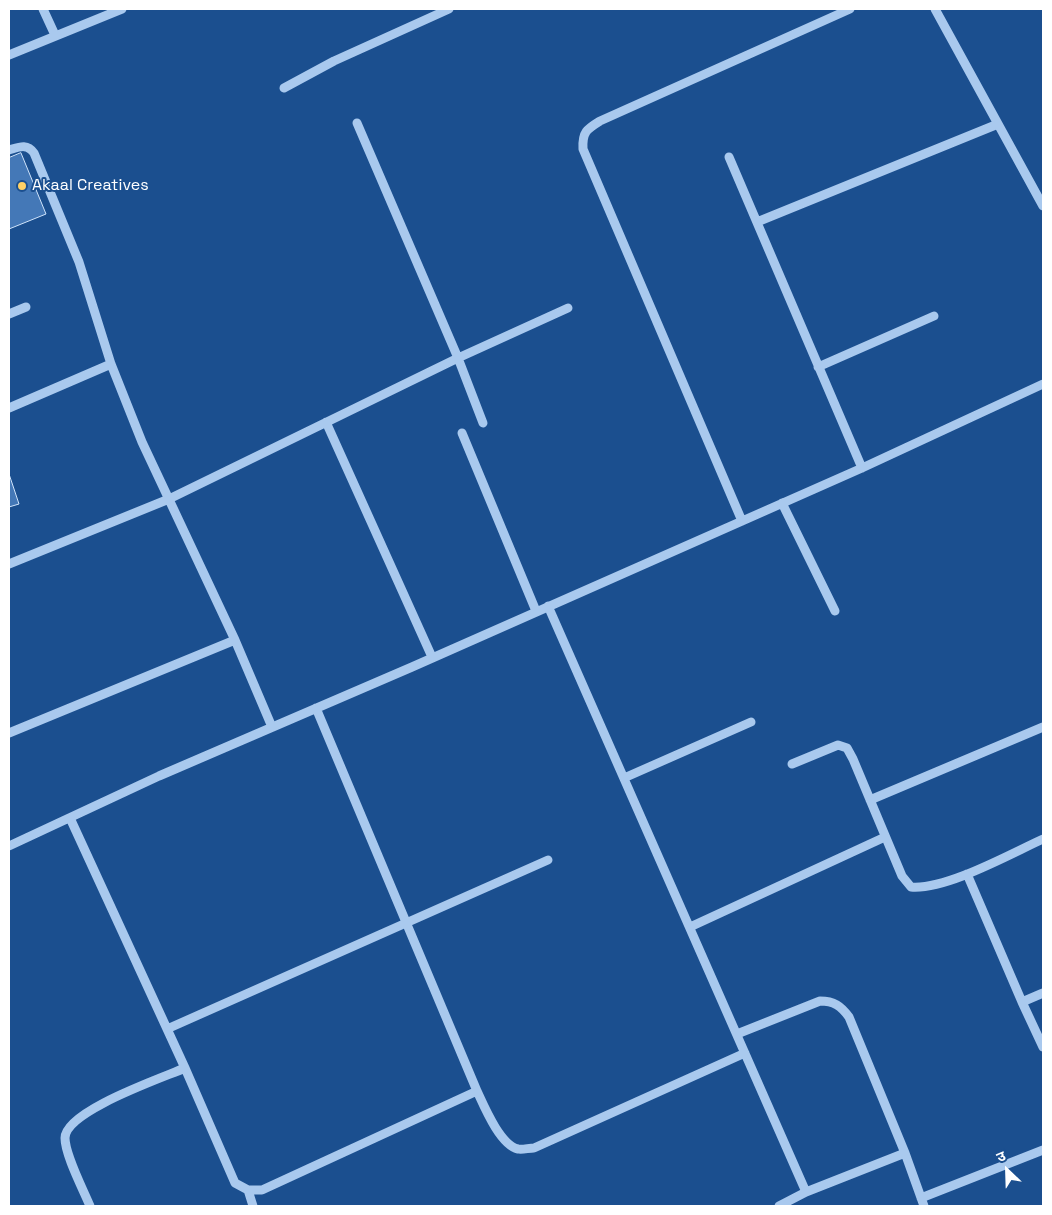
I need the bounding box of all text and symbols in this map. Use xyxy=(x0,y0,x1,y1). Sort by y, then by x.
place label: Akaal Creatives xyxy=(32,176,149,196)
marker: Akaal Creatives xyxy=(16,180,28,192)
north arrow xyxy=(982,1145,1032,1195)
text: उ xyxy=(993,1146,1008,1166)

